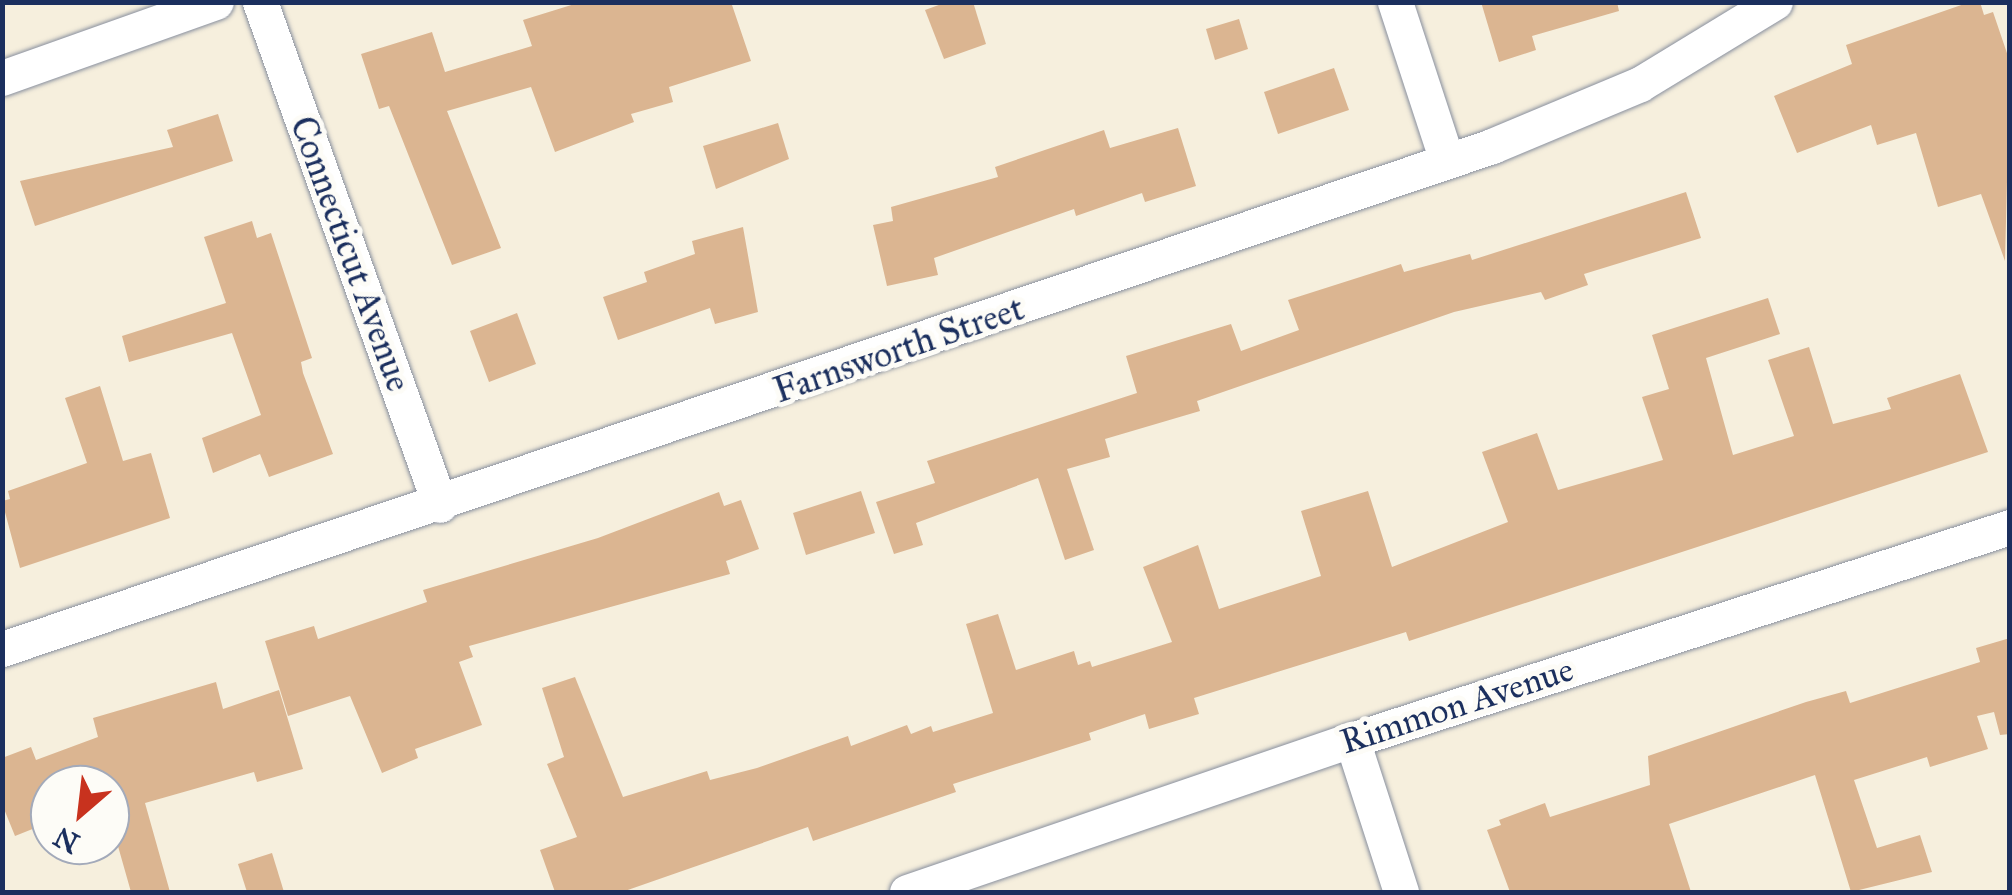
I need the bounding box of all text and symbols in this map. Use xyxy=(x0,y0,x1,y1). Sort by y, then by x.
street label: Connecticut Avenue xyxy=(281,111,419,397)
street label: Farnsworth Street xyxy=(769,288,1029,412)
street label: Rimmon Avenue xyxy=(1335,649,1579,763)
north arrow xyxy=(30,765,130,865)
text: N xyxy=(48,819,85,861)

